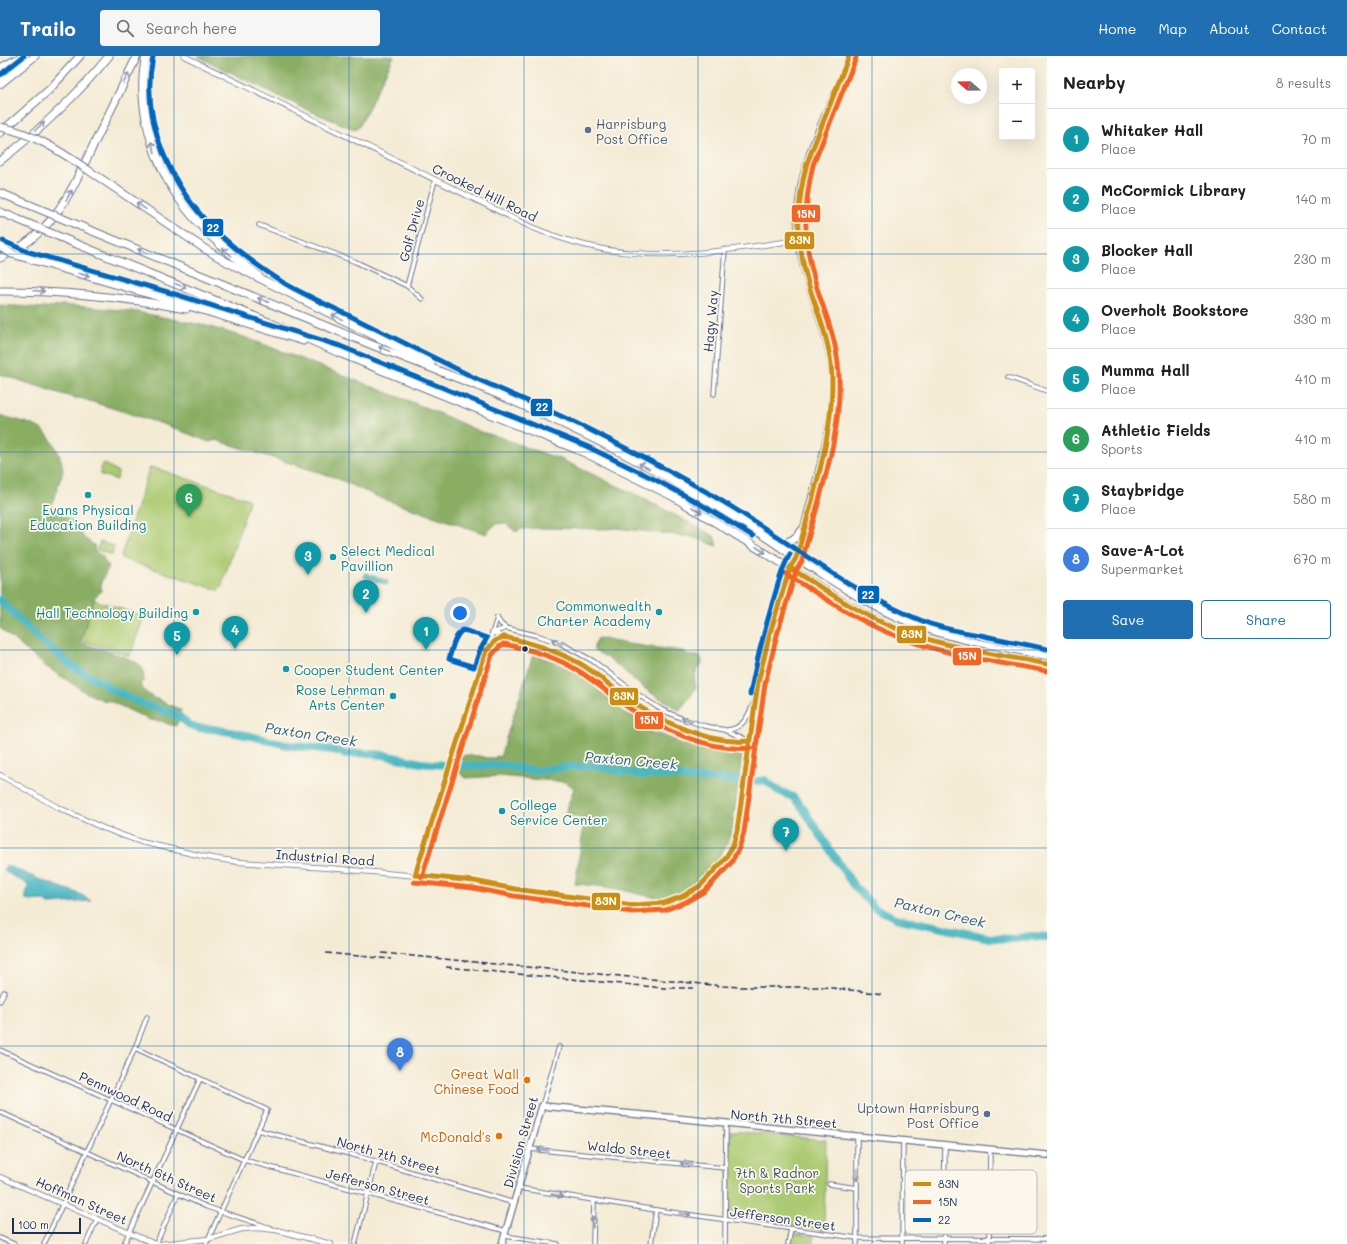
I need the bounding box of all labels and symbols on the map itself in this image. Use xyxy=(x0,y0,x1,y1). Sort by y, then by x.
north arrow xyxy=(951,68,987,104)
one-way arrow xyxy=(123,73,130,85)
place label: Harrisburg Post Office xyxy=(596,115,668,147)
one-way arrow xyxy=(35,122,45,131)
marker: Harrisburg Post Office xyxy=(583,125,593,135)
one-way arrow xyxy=(149,141,157,153)
street label: Crooked Hill Road xyxy=(430,159,540,225)
one-way arrow xyxy=(66,189,73,201)
street label: Golf Drive xyxy=(394,197,428,263)
one-way arrow xyxy=(135,202,146,210)
line badge: 15N xyxy=(791,204,821,223)
text: 15N xyxy=(796,206,816,221)
line badge: 22 xyxy=(202,218,224,237)
text: 22 xyxy=(207,220,219,235)
line badge: 83N xyxy=(784,231,815,250)
text: 83N xyxy=(789,232,811,247)
one-way arrow xyxy=(137,247,149,255)
one-way arrow xyxy=(222,247,233,256)
one-way arrow xyxy=(77,272,90,279)
one-way arrow xyxy=(175,283,187,291)
one-way arrow xyxy=(32,287,45,295)
street label: Hagy Way xyxy=(699,289,721,353)
one-way arrow xyxy=(258,296,270,304)
one-way arrow xyxy=(331,313,343,320)
one-way arrow xyxy=(378,345,390,353)
line badge: 22 xyxy=(530,398,553,417)
text: 22 xyxy=(536,399,548,414)
one-way arrow xyxy=(638,461,650,469)
pin: 6 xyxy=(176,484,202,517)
marker: Evans Physical Education Building xyxy=(83,490,93,500)
place label: Evans Physical Education Building xyxy=(30,501,146,533)
one-way arrow xyxy=(691,507,703,515)
pin: 3 xyxy=(295,542,321,575)
place label: Select Medical Pavillion xyxy=(341,542,435,574)
one-way arrow xyxy=(756,546,767,555)
marker: Select Medical Pavillion xyxy=(328,552,338,562)
pin: 2 xyxy=(353,580,379,613)
line badge: 22 xyxy=(857,585,880,604)
text: 22 xyxy=(862,587,874,602)
place label: Commonwealth Charter Academy xyxy=(537,597,651,629)
your location xyxy=(450,603,470,623)
place label: Hall Technology Building xyxy=(36,604,188,621)
marker: Hall Technology Building xyxy=(191,607,201,617)
marker: Commonwealth Charter Academy xyxy=(654,607,664,617)
pin: 4 xyxy=(222,616,248,649)
pin: 1 xyxy=(413,617,439,650)
pin: 5 xyxy=(164,622,190,655)
line badge: 83N xyxy=(896,625,927,644)
text: 83N xyxy=(901,626,923,641)
one-way arrow xyxy=(551,638,563,646)
unlabelled marker xyxy=(520,644,530,654)
line badge: 15N xyxy=(952,647,982,666)
text: 15N xyxy=(957,648,977,663)
place label: Cooper Student Center xyxy=(294,661,444,678)
marker: Cooper Student Center xyxy=(281,664,291,674)
place label: Rose Lehrman Arts Center xyxy=(296,681,385,713)
line badge: 83N xyxy=(609,687,639,706)
text: 83N xyxy=(613,688,635,703)
marker: Rose Lehrman Arts Center xyxy=(388,691,398,701)
line badge: 15N xyxy=(634,711,664,730)
text: 15N xyxy=(639,712,659,727)
one-way arrow xyxy=(682,716,694,724)
water label: Paxton Creek xyxy=(264,717,359,751)
water label: Paxton Creek xyxy=(584,746,679,774)
place label: College Service Center xyxy=(510,796,607,828)
marker: College Service Center xyxy=(497,806,507,816)
pin: 7 xyxy=(773,818,799,851)
street label: Industrial Road xyxy=(275,845,375,869)
line badge: 83N xyxy=(591,892,621,911)
water label: Paxton Creek xyxy=(893,892,988,932)
text: 83N xyxy=(595,893,617,908)
pin: 8 xyxy=(387,1038,413,1071)
place label: Great Wall Chinese Food xyxy=(434,1065,519,1097)
street label: Pennwood Road xyxy=(77,1067,175,1125)
marker: Great Wall Chinese Food xyxy=(522,1075,532,1085)
street label: Division Street xyxy=(499,1094,541,1190)
place label: Uptown Harrisburg Post Office xyxy=(857,1099,979,1131)
street label: North 7th Street xyxy=(730,1105,838,1131)
marker: Uptown Harrisburg Post Office xyxy=(982,1109,992,1119)
place label: McDonald's xyxy=(420,1128,491,1145)
marker: McDonald's xyxy=(494,1131,504,1141)
street label: North 7th Street xyxy=(335,1132,443,1178)
street label: Waldo Street xyxy=(586,1136,672,1162)
street label: North 6th Street xyxy=(114,1146,220,1206)
one-way arrow xyxy=(537,1146,550,1154)
one-way arrow xyxy=(680,1161,693,1168)
street label: Jefferson Street xyxy=(324,1164,432,1208)
park label: 7th & Radnor Sports Park xyxy=(735,1164,819,1196)
one-way arrow xyxy=(853,1168,861,1181)
legend xyxy=(905,1170,1037,1234)
street label: Hoffman Street xyxy=(34,1172,131,1228)
text: 83N xyxy=(938,1176,959,1191)
one-way arrow xyxy=(550,1191,563,1199)
text: 15N xyxy=(938,1194,957,1209)
street label: Jefferson Street xyxy=(729,1202,837,1234)
one-way arrow xyxy=(678,1210,691,1218)
text: 22 xyxy=(938,1212,950,1227)
scale bar xyxy=(12,1216,81,1235)
one-way arrow xyxy=(589,1216,597,1229)

